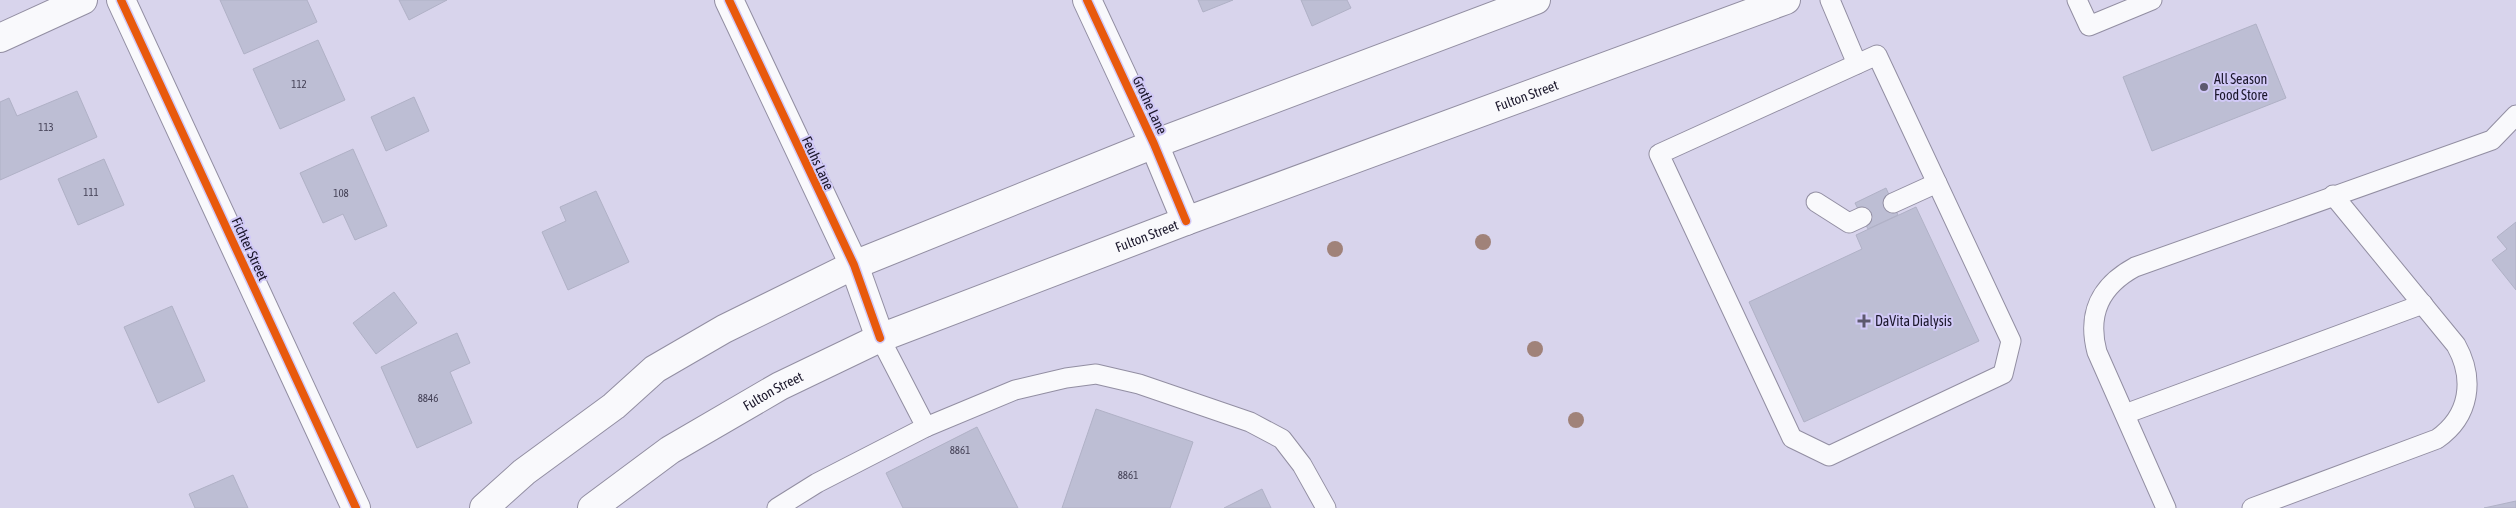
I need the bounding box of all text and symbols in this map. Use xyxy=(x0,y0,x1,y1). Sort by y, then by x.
place label: All Season Food Store xyxy=(2214,71,2268,103)
street label: Grothe Lane xyxy=(1130,73,1170,137)
street label: Fulton Street xyxy=(1493,77,1560,114)
house number: 112 xyxy=(291,78,307,90)
marker: All Season Food Store xyxy=(2198,81,2210,93)
house number: 113 xyxy=(38,121,54,133)
street label: Feuhs Lane xyxy=(799,134,837,192)
house number: 111 xyxy=(83,186,99,198)
house number: 108 xyxy=(333,187,349,199)
street label: Fichter Street xyxy=(228,215,272,283)
street label: Fulton Street xyxy=(1113,217,1180,255)
place label: DaVita Dialysis xyxy=(1875,313,1952,329)
marker: DaVita Dialysis xyxy=(1857,314,1871,328)
street label: Fulton Street xyxy=(740,368,806,414)
house number: 8846 xyxy=(418,392,438,404)
house number: 8861 xyxy=(950,444,970,456)
house number: 8861 xyxy=(1118,469,1138,481)

